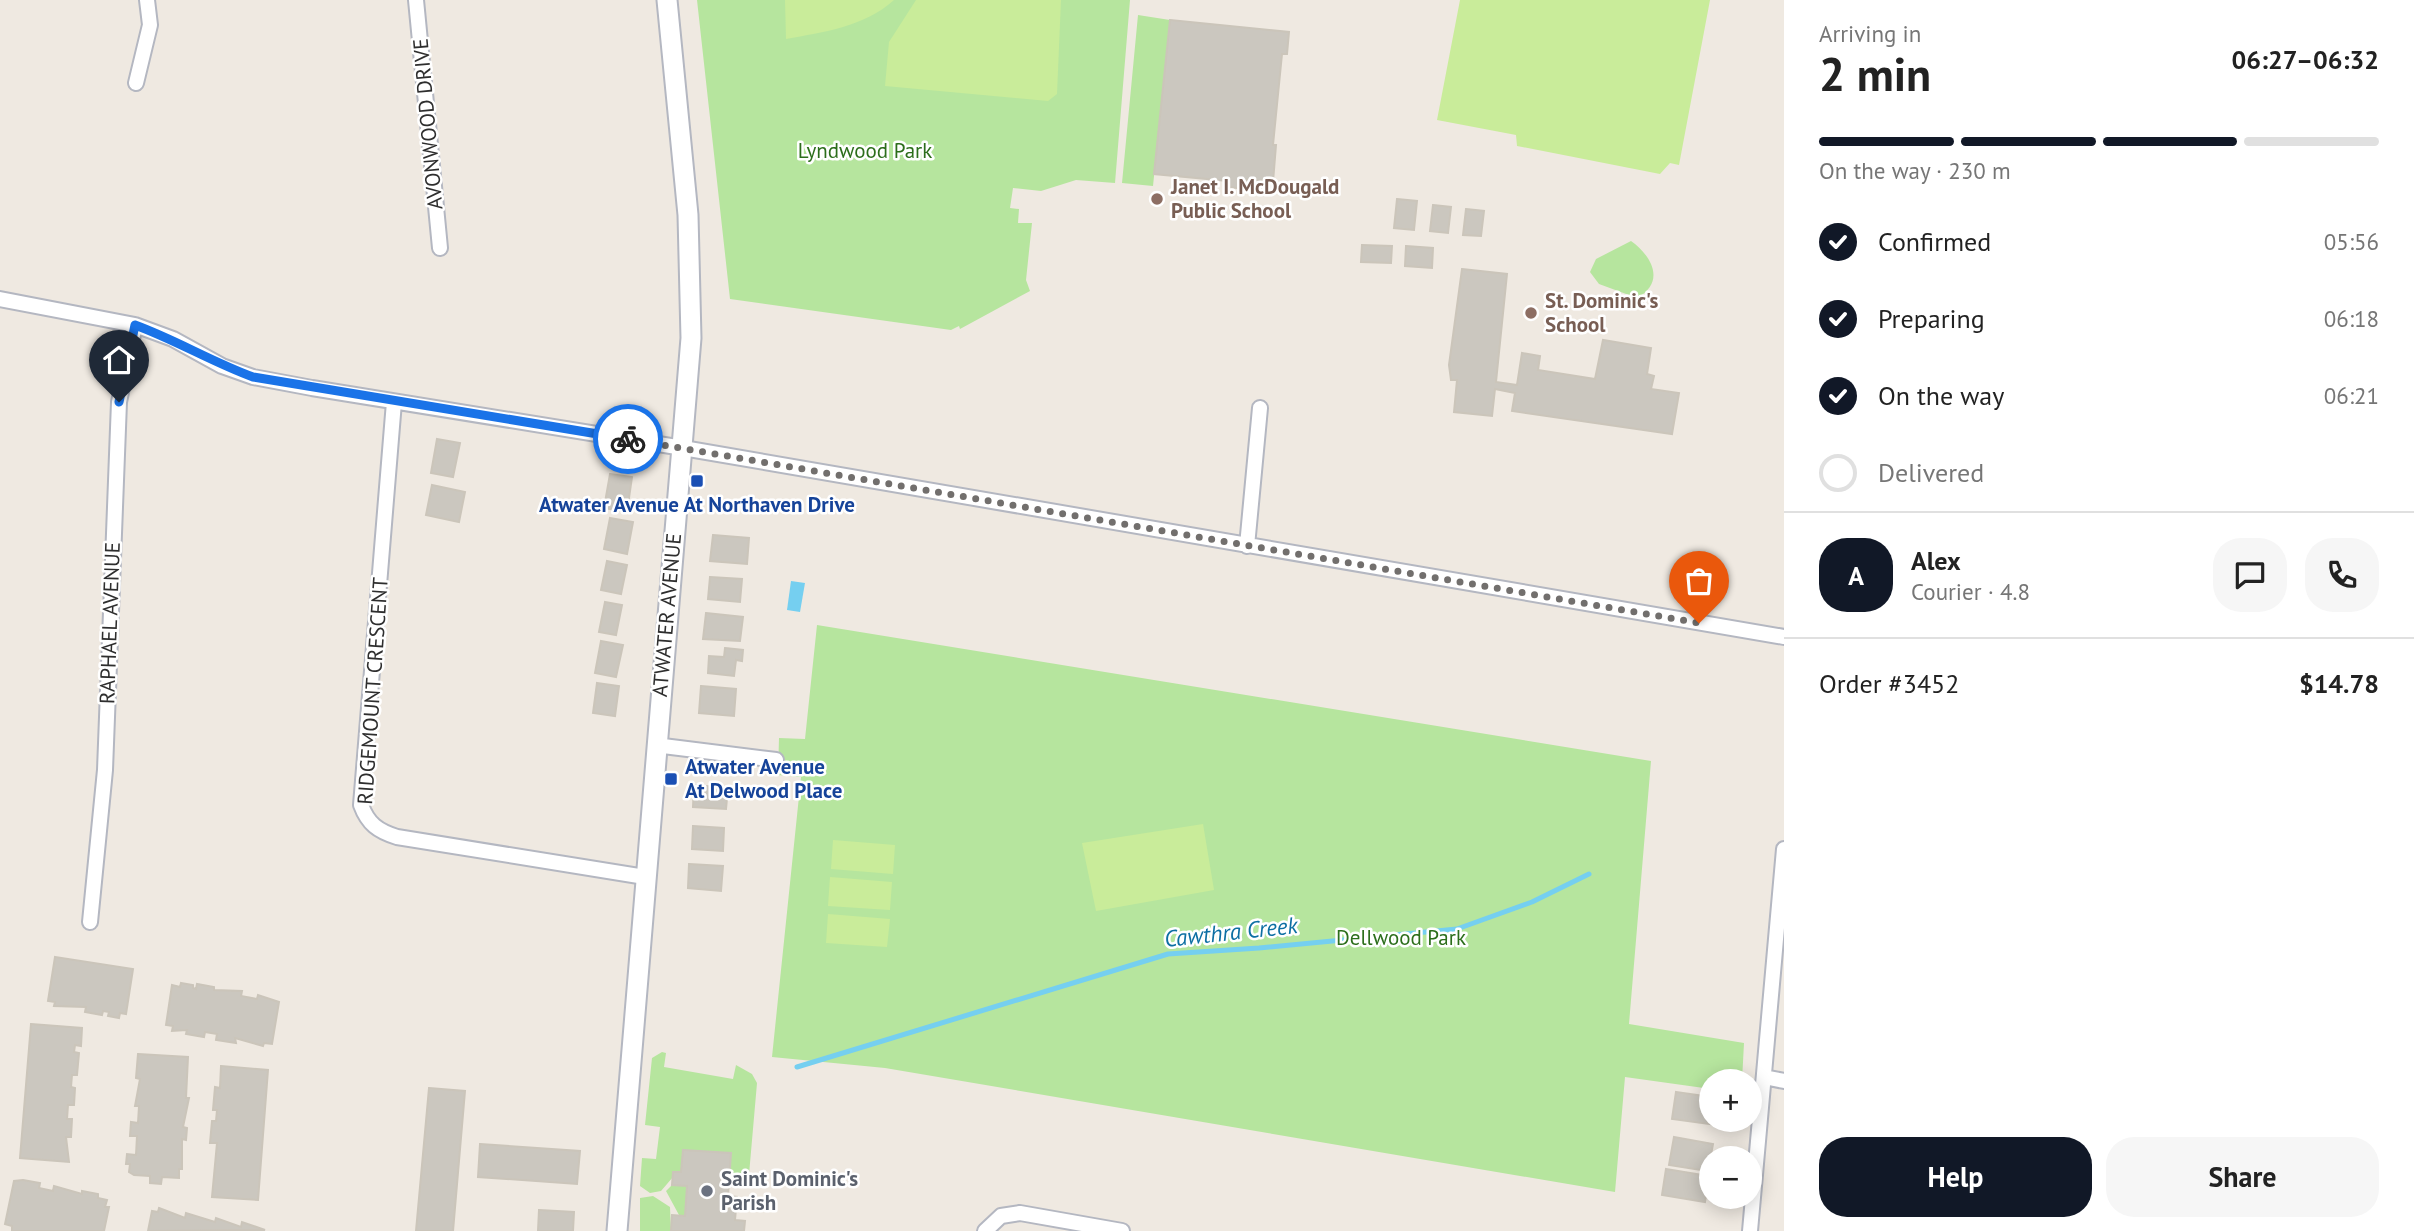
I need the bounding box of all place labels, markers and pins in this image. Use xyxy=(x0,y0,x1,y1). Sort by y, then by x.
place label: Janet I. McDougald Public School xyxy=(1170,173,1339,224)
marker: Janet I. McDougald Public School xyxy=(1149,191,1165,207)
place label: St. Dominic's School xyxy=(1545,287,1658,338)
marker: St. Dominic's School xyxy=(1523,305,1539,321)
pin xyxy=(89,330,149,402)
marker: Atwater Avenue At Northaven Drive xyxy=(689,473,705,489)
place label: Atwater Avenue At Northaven Drive xyxy=(539,491,855,518)
pin xyxy=(1669,551,1729,623)
place label: Atwater Avenue At Delwood Place xyxy=(685,753,842,804)
marker: Atwater Avenue At Delwood Place xyxy=(663,771,679,787)
place label: Saint Dominic's Parish xyxy=(721,1165,858,1216)
marker: Saint Dominic's Parish xyxy=(699,1183,715,1199)

